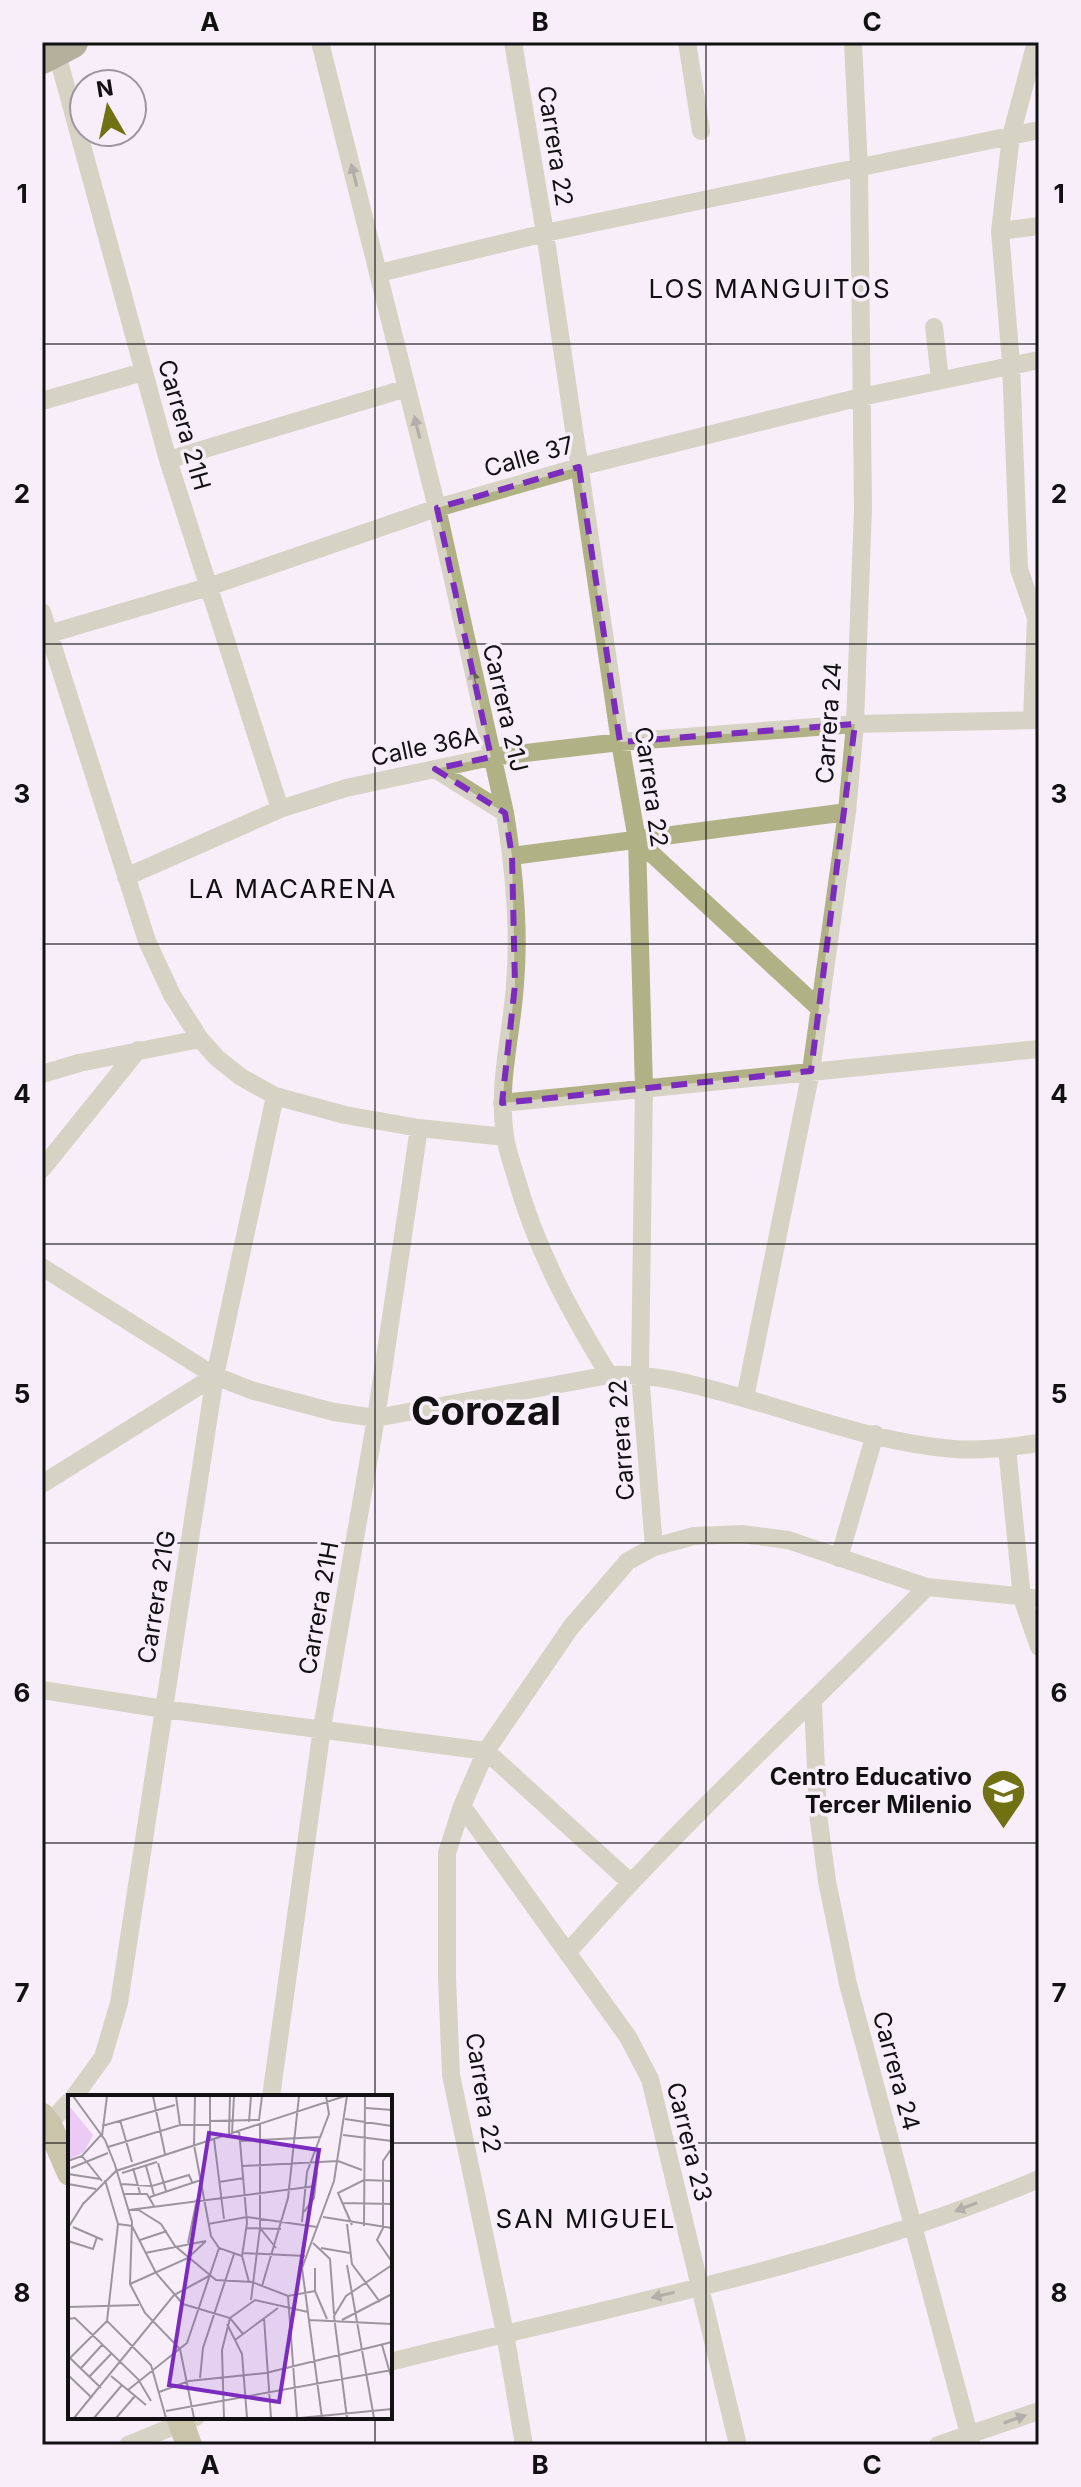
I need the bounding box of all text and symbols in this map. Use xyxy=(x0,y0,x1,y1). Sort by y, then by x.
text: A xyxy=(200,6,220,37)
text: B xyxy=(531,6,549,37)
text: C xyxy=(862,6,882,37)
north arrow xyxy=(68,68,148,148)
text: N xyxy=(95,74,115,102)
street label: Carrera 22 xyxy=(532,84,579,208)
one-way arrow xyxy=(348,162,360,187)
text: 1 xyxy=(16,178,28,209)
text: 1 xyxy=(1053,178,1065,209)
district label: LOS MANGUITOS xyxy=(648,273,892,304)
street label: Carrera 21H xyxy=(152,356,217,494)
one-way arrow xyxy=(410,415,422,440)
street label: Calle 37 xyxy=(481,430,577,483)
text: 2 xyxy=(14,478,30,509)
text: 2 xyxy=(1051,478,1067,509)
street label: Carrera 21J xyxy=(477,641,534,775)
street label: Carrera 24 xyxy=(810,661,847,785)
one-way arrow xyxy=(467,668,480,693)
street label: Calle 36A xyxy=(368,721,482,772)
street label: Carrera 22 xyxy=(629,725,674,849)
text: 3 xyxy=(14,778,30,809)
text: 3 xyxy=(1051,778,1067,809)
district label: LA MACARENA xyxy=(189,873,397,904)
text: 4 xyxy=(13,1078,31,1109)
text: 4 xyxy=(1050,1078,1068,1109)
text: 5 xyxy=(14,1378,30,1409)
street label: Carrera 22 xyxy=(603,1378,640,1502)
text: 5 xyxy=(1051,1378,1067,1409)
district label: Corozal xyxy=(411,1386,561,1435)
street label: Carrera 21G xyxy=(132,1528,181,1666)
street label: Carrera 21H xyxy=(293,1539,344,1677)
text: 6 xyxy=(14,1677,30,1708)
text: 6 xyxy=(1051,1677,1067,1708)
place label: Centro Educativo Tercer Milenio xyxy=(770,1762,972,1819)
school or university icon: Centro Educativo Tercer Milenio xyxy=(979,1767,1027,1830)
text: 7 xyxy=(14,1977,30,2008)
text: 7 xyxy=(1051,1977,1067,2008)
street label: Carrera 24 xyxy=(867,2008,926,2134)
street label: Carrera 22 xyxy=(460,2031,507,2155)
street label: Carrera 23 xyxy=(661,2079,718,2204)
inset map xyxy=(68,2095,392,2419)
one-way arrow xyxy=(954,2201,978,2214)
district label: SAN MIGUEL xyxy=(495,2203,677,2234)
text: 8 xyxy=(14,2277,30,2308)
text: 8 xyxy=(1051,2277,1067,2308)
one-way arrow xyxy=(650,2290,675,2302)
one-way arrow xyxy=(1003,2413,1027,2425)
text: A xyxy=(200,2449,220,2480)
text: B xyxy=(531,2449,549,2480)
text: C xyxy=(862,2449,882,2480)

